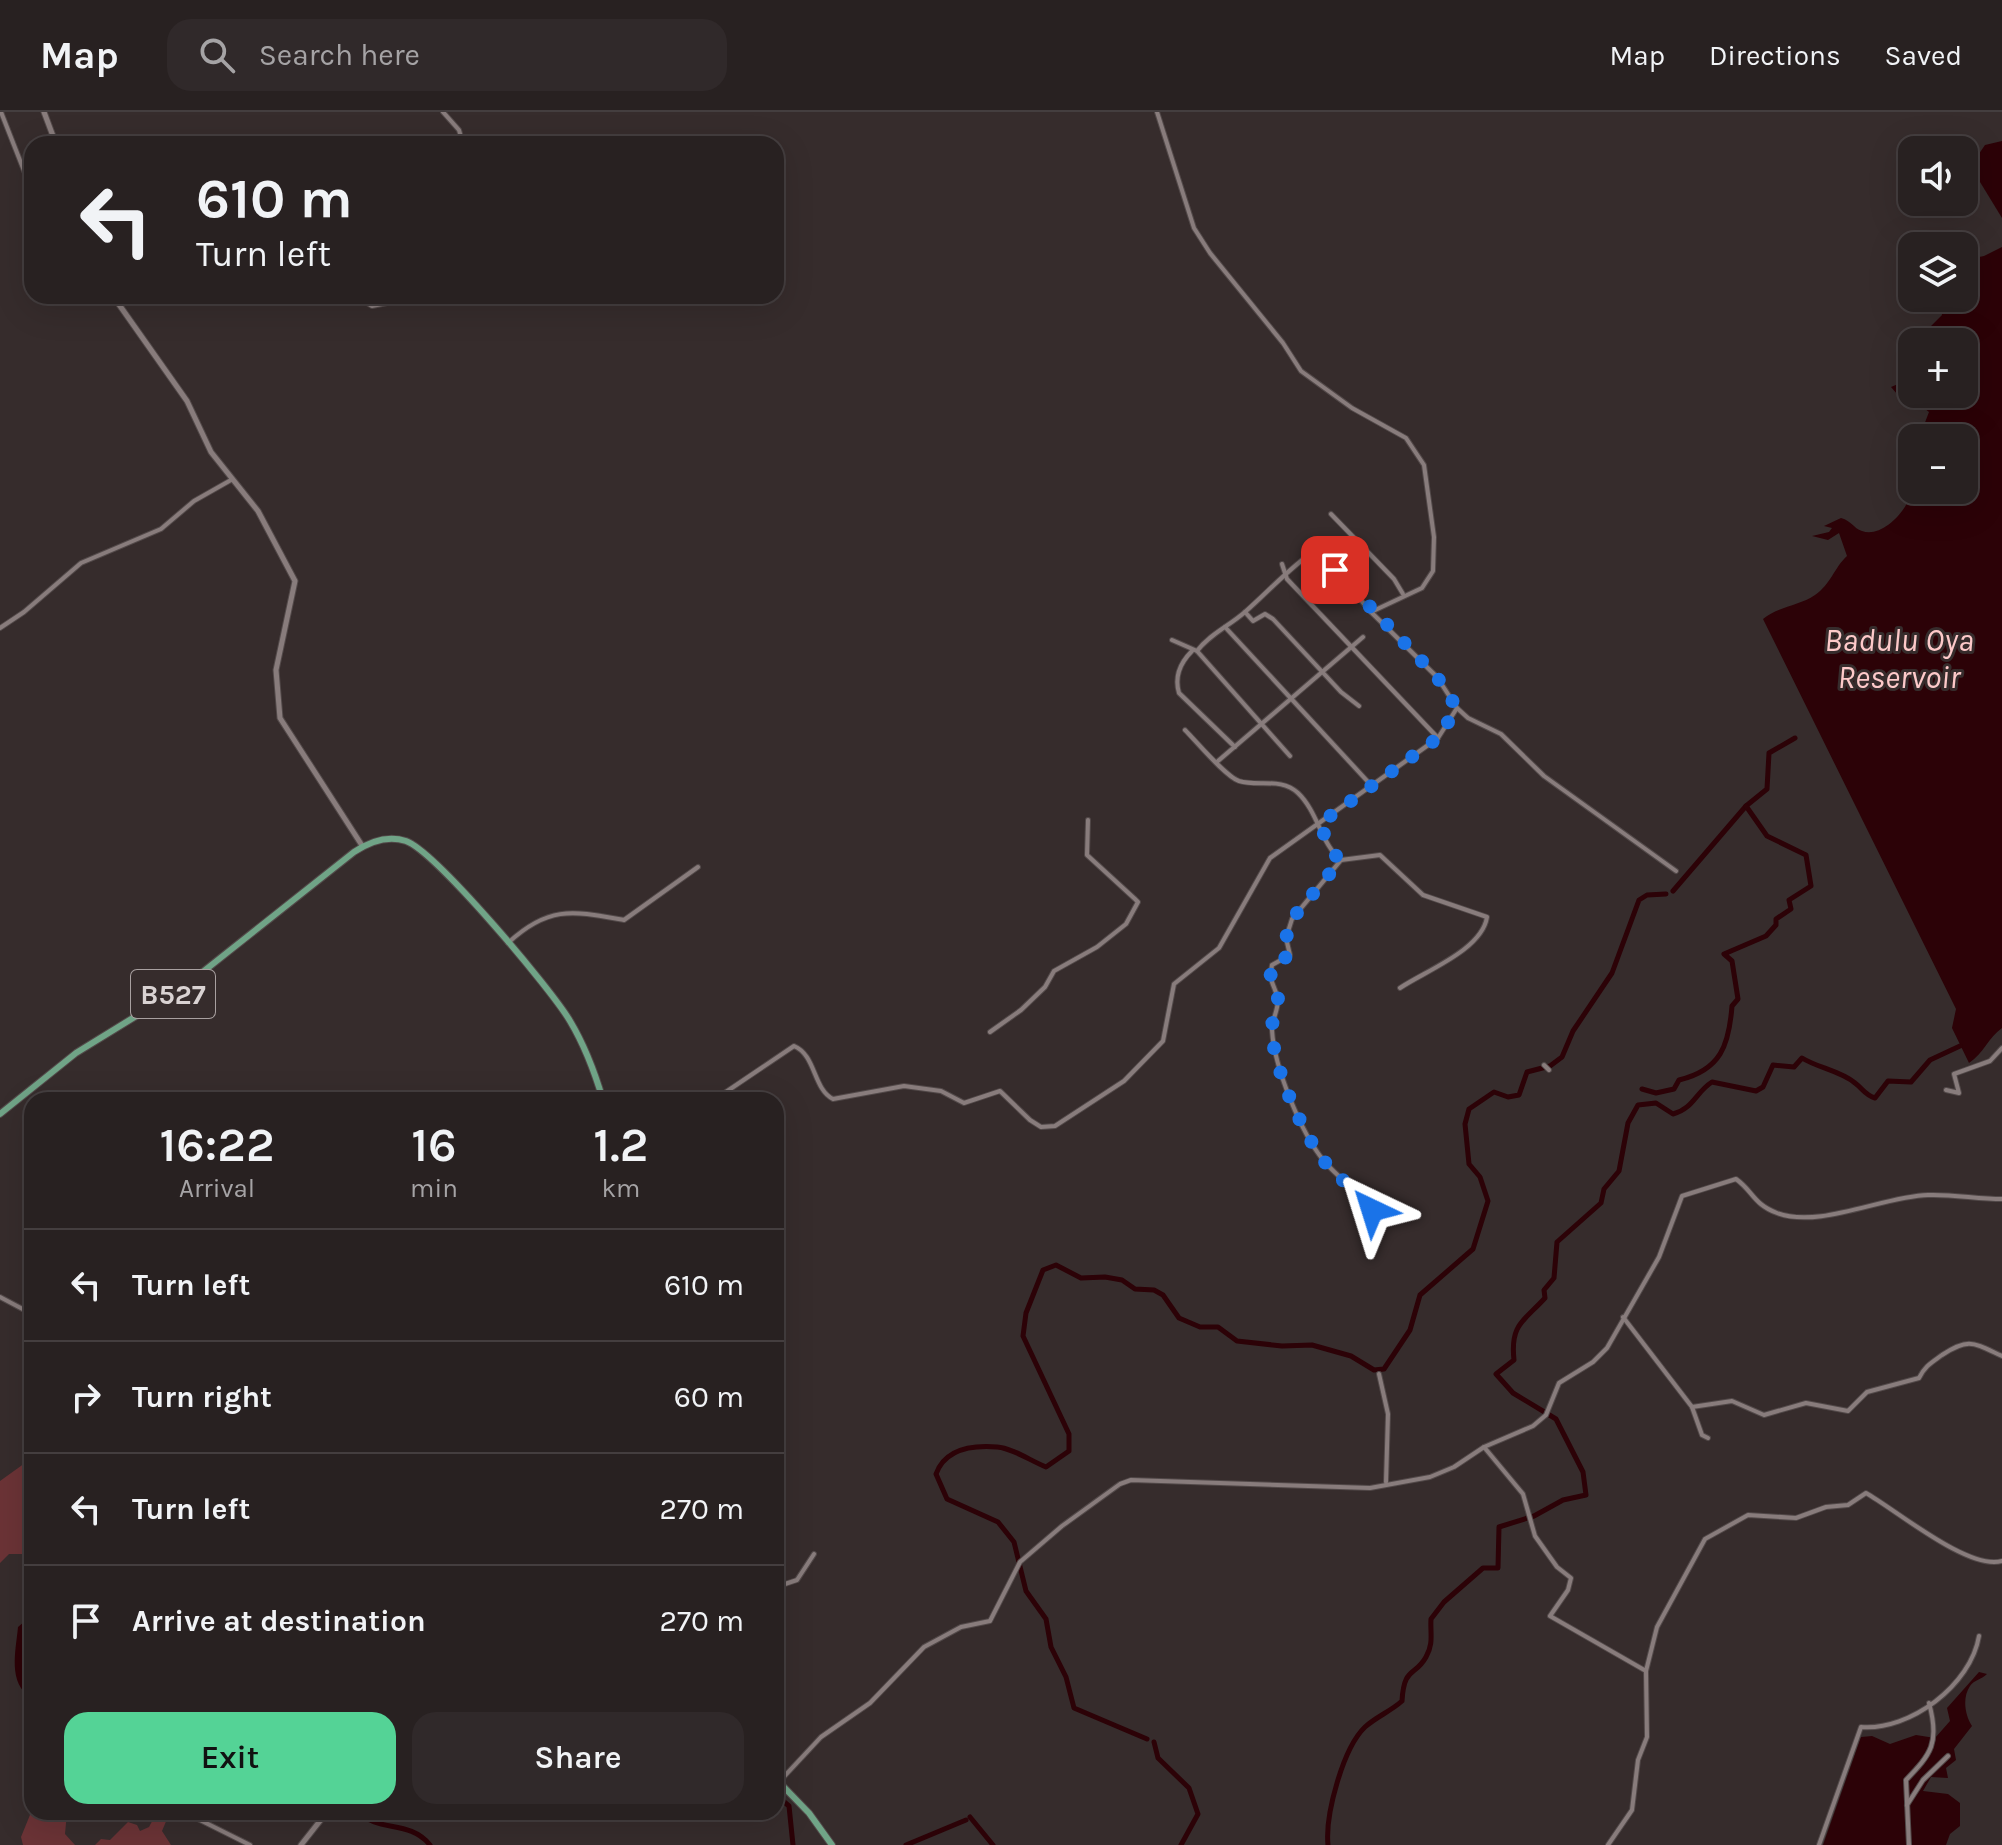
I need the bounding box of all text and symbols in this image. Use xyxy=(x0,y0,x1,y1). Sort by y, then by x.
search box xyxy=(167,19,727,91)
text: Map xyxy=(40,33,119,78)
icon: search xyxy=(195,33,239,77)
text: Search here xyxy=(259,37,420,73)
text: Map xyxy=(1610,39,1665,72)
text: Directions xyxy=(1709,39,1841,72)
text: Saved xyxy=(1885,39,1962,72)
map controls xyxy=(1898,136,1978,504)
button: sound xyxy=(1898,136,1978,216)
text: 610 m xyxy=(196,166,353,231)
icon: left xyxy=(64,168,168,272)
button: layers xyxy=(1898,232,1978,312)
text: Turn left xyxy=(196,233,331,275)
button: + xyxy=(1898,328,1978,408)
button: − xyxy=(1898,424,1978,504)
pin xyxy=(1301,536,1369,604)
icon: arrive xyxy=(1313,548,1357,592)
water label: Badulu Oya Reservoir xyxy=(1824,622,1974,696)
road number: B527 xyxy=(131,970,215,1018)
text: 16:22 xyxy=(159,1117,275,1173)
text: 16 xyxy=(411,1117,457,1173)
text: 1.2 xyxy=(593,1117,649,1173)
position arrow xyxy=(1330,1168,1414,1252)
text: Arrival xyxy=(179,1173,255,1204)
text: min xyxy=(410,1173,458,1204)
text: km xyxy=(601,1173,640,1204)
icon: left xyxy=(64,1263,108,1307)
text: Turn left xyxy=(132,1267,250,1303)
text: 610 m xyxy=(664,1267,744,1303)
icon: right xyxy=(64,1375,108,1419)
text: Turn right xyxy=(132,1379,272,1415)
text: 60 m xyxy=(674,1379,744,1415)
icon: left xyxy=(64,1487,108,1531)
text: Turn left xyxy=(132,1491,250,1527)
text: 270 m xyxy=(660,1491,744,1527)
icon: arrive xyxy=(64,1599,108,1643)
text: Arrive at destination xyxy=(132,1603,426,1639)
text: 270 m xyxy=(660,1603,744,1639)
button: Exit xyxy=(64,1712,396,1804)
button: Share xyxy=(412,1712,744,1804)

